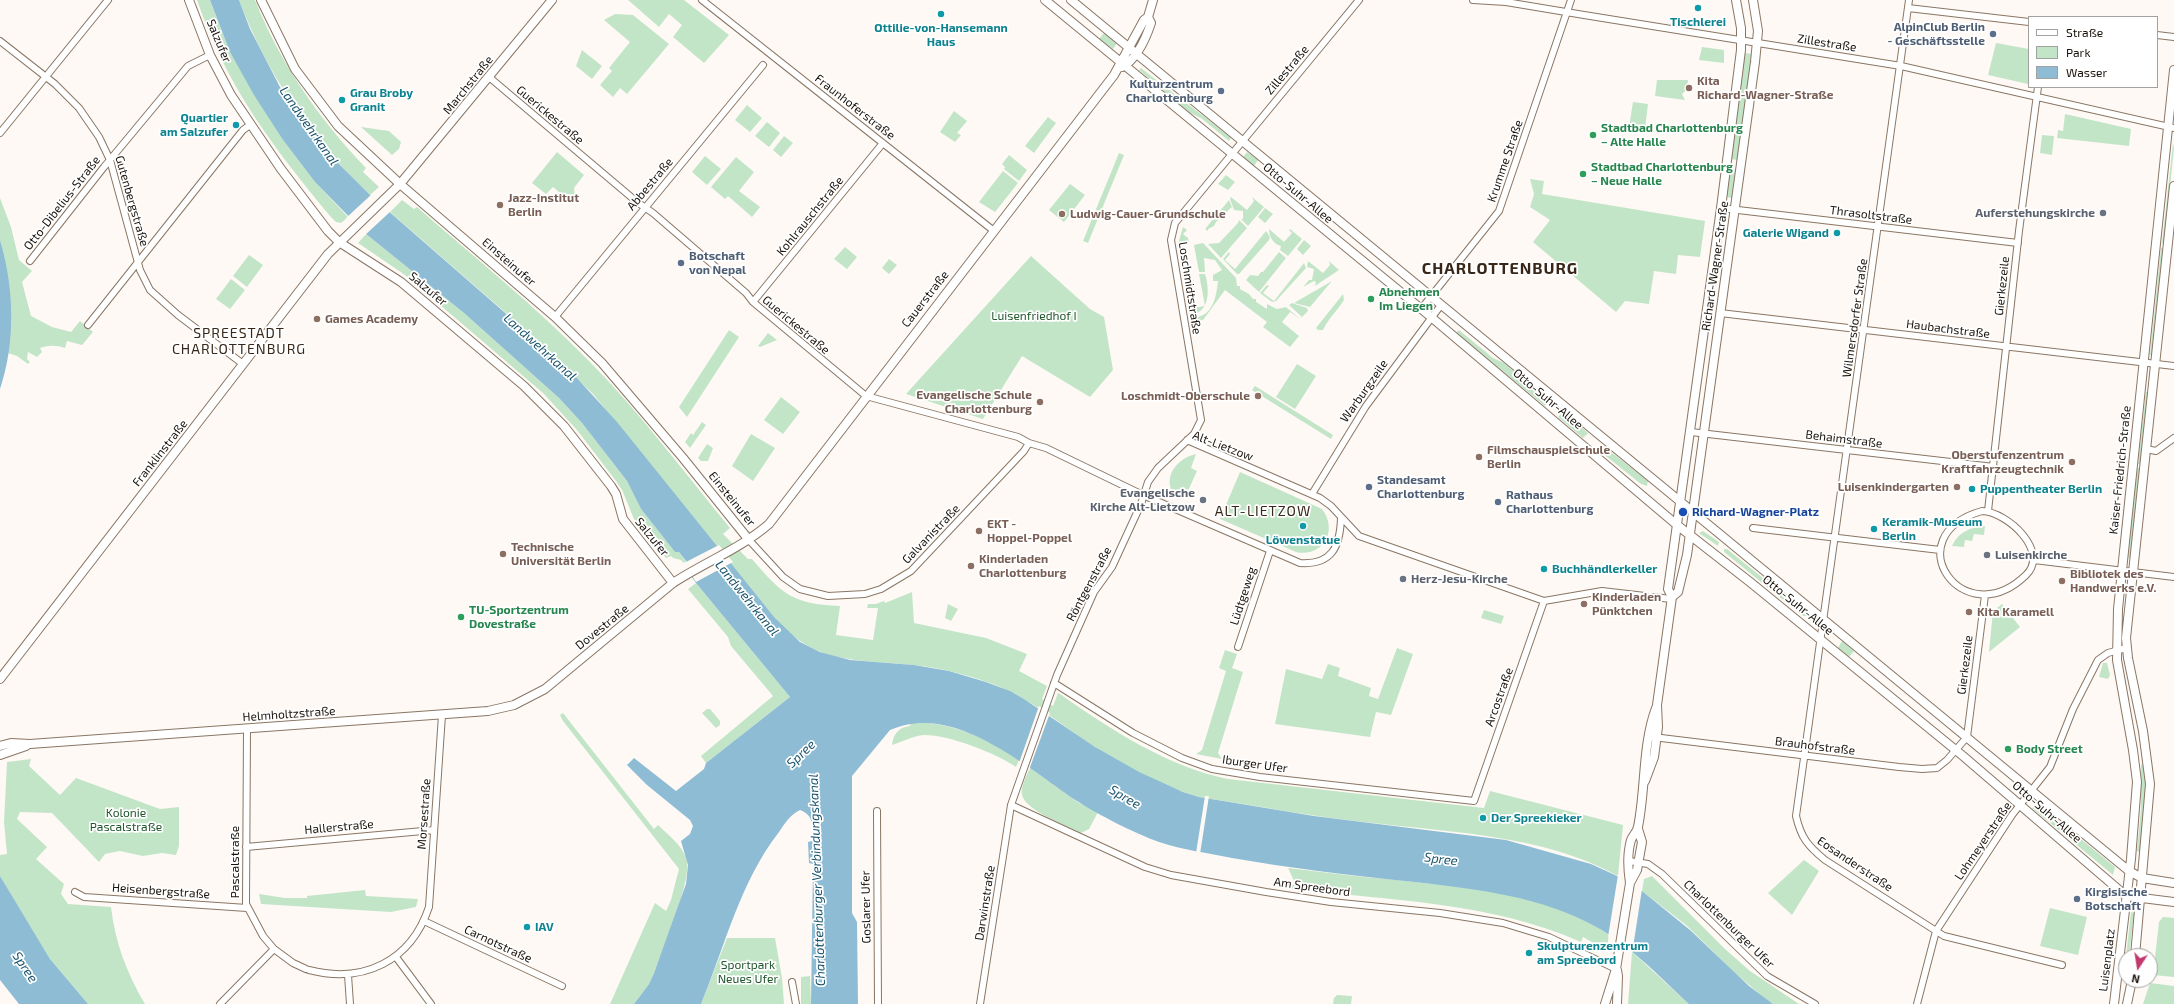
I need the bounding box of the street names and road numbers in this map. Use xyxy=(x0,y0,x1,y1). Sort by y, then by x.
street label: Salzufer xyxy=(203,17,235,65)
street label: Zillestraße xyxy=(1796,31,1858,55)
street label: Zillestraße xyxy=(1262,42,1312,98)
street label: Marchstraße xyxy=(440,53,496,117)
street label: Fraunhoferstraße xyxy=(812,71,898,143)
street label: Guerickestraße xyxy=(513,83,587,147)
street label: Krumme Straße xyxy=(1484,118,1526,204)
street label: Otto-Dibelius-Straße xyxy=(21,153,103,253)
street label: Gutenbergstraße xyxy=(112,154,152,248)
street label: Abbestraße xyxy=(624,155,676,213)
street label: Otto-Suhr-Allee xyxy=(1260,160,1336,226)
street label: Kohlrauschstraße xyxy=(774,173,846,259)
street label: Richard-Wagner-Straße xyxy=(1699,200,1731,332)
street label: Thrasoltstraße xyxy=(1829,203,1913,227)
street label: Einsteinufer xyxy=(479,235,539,289)
street label: Loschmidtstraße xyxy=(1176,241,1204,335)
street label: Gierkezeile xyxy=(1992,256,2012,316)
street label: Wilmersdorfer Straße xyxy=(1840,258,1870,378)
street label: Cauerstraße xyxy=(898,268,952,330)
street label: Salzufer xyxy=(406,269,450,309)
street label: Guerickestraße xyxy=(759,293,833,357)
street label: Haubachstraße xyxy=(1905,317,1991,341)
street label: Warburgzeile xyxy=(1337,357,1391,425)
street label: Otto-Suhr-Allee xyxy=(1510,366,1586,432)
street label: Kaiser-Friedrich-Straße xyxy=(2106,405,2134,535)
street label: Franklinstraße xyxy=(129,417,191,489)
street label: Behaimstraße xyxy=(1805,427,1883,451)
street label: Alt-Lietzow xyxy=(1191,428,1255,464)
street label: Einsteinufer xyxy=(706,469,758,529)
street label: Galvanistraße xyxy=(899,501,963,567)
street label: Salzufer xyxy=(632,515,672,559)
street label: Röntgenstraße xyxy=(1063,544,1115,624)
street label: Lüdtgeweg xyxy=(1227,565,1259,627)
street label: Otto-Suhr-Allee xyxy=(1760,572,1836,638)
street label: Dovestraße xyxy=(573,601,631,653)
street label: Gierkezeile xyxy=(1954,635,1976,695)
street label: Arcostraße xyxy=(1482,666,1516,728)
street label: Helmholtzstraße xyxy=(242,704,336,724)
street label: Brauhofstraße xyxy=(1774,734,1856,758)
street label: Iburger Ufer xyxy=(1221,752,1289,776)
street label: Morsestraße xyxy=(414,778,434,850)
street label: Otto-Suhr-Allee xyxy=(2009,778,2085,846)
street label: Lohmeyerstraße xyxy=(1952,799,2014,883)
street label: Hallerstraße xyxy=(304,817,374,837)
street label: Pascalstraße xyxy=(228,826,242,898)
street label: Eosanderstraße xyxy=(1815,833,1895,895)
street label: Darwinstraße xyxy=(972,864,998,942)
street label: Goslarer Ufer xyxy=(858,870,874,944)
street label: Am Spreebord xyxy=(1273,875,1351,899)
street label: Charlottenburger Ufer xyxy=(1681,877,1777,971)
street label: Heisenbergstraße xyxy=(111,880,211,902)
street label: Carnotstraße xyxy=(462,922,534,966)
street label: Luisenplatz xyxy=(2096,928,2118,992)

